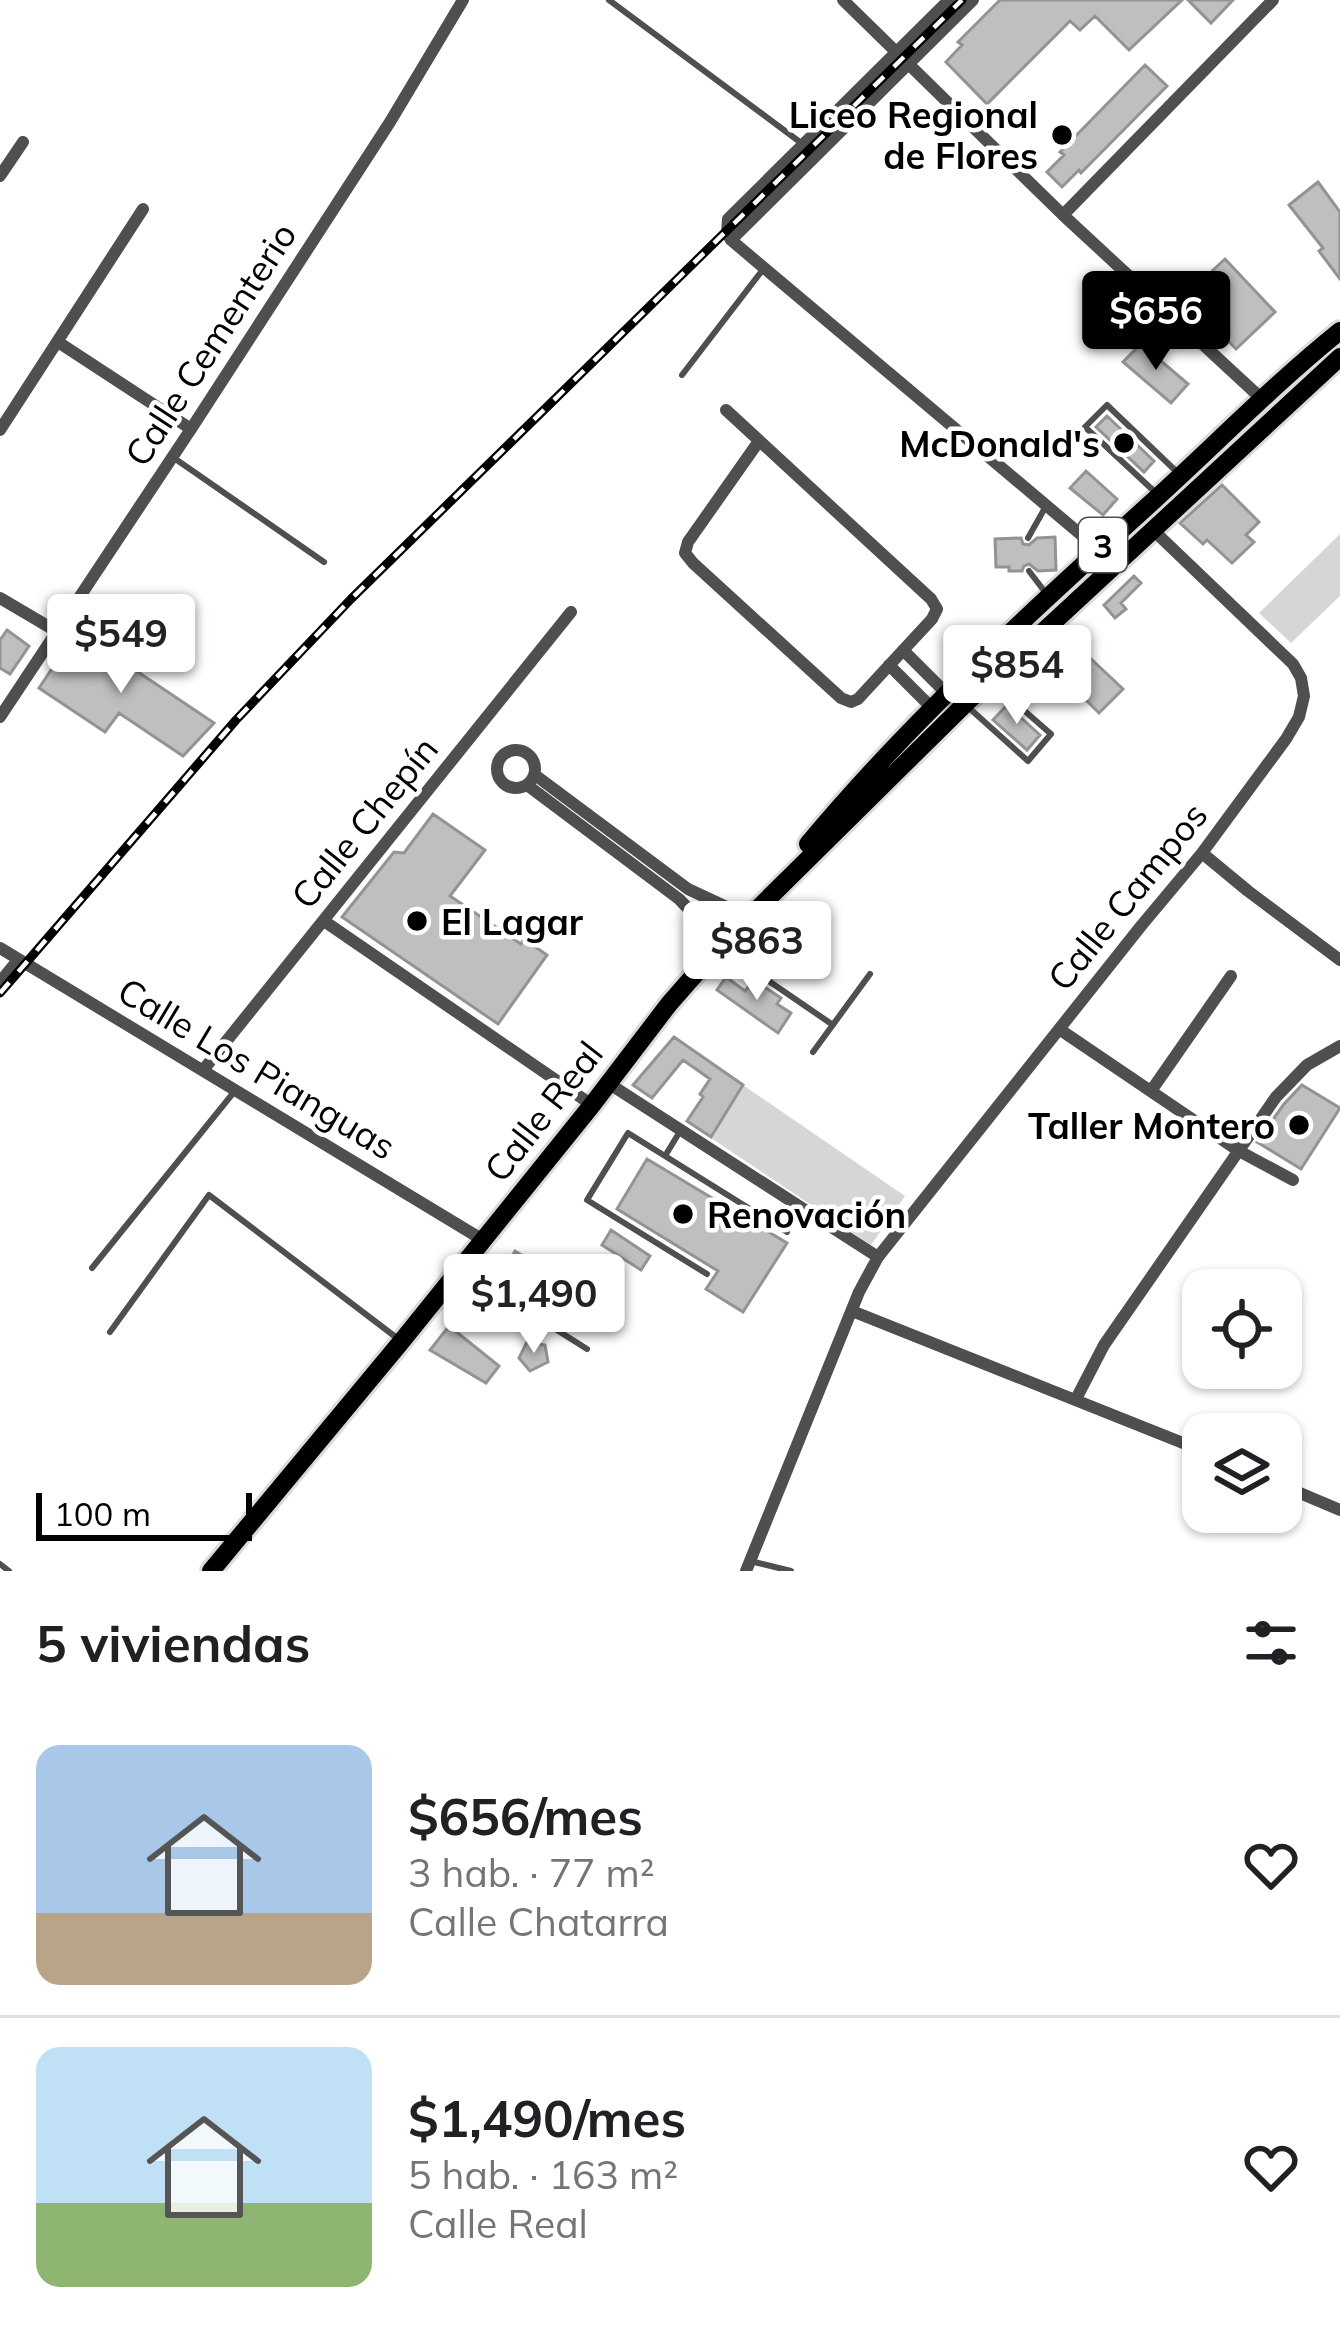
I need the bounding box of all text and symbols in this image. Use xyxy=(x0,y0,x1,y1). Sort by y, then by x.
place label: Liceo Regional de Flores xyxy=(789,92,1038,178)
marker: Liceo Regional de Flores xyxy=(1049,122,1075,148)
street label: Calle Cementerio xyxy=(115,214,305,474)
pin: $656 xyxy=(1085,271,1227,373)
text: $656 xyxy=(1109,285,1203,334)
place label: McDonald's xyxy=(899,421,1100,466)
marker: McDonald's xyxy=(1111,430,1137,456)
road number: 3 xyxy=(1079,518,1127,572)
pin: $549 xyxy=(50,594,192,696)
text: $549 xyxy=(74,608,168,657)
pin: $854 xyxy=(946,625,1088,727)
text: $854 xyxy=(970,639,1064,688)
street label: Calle Chepín xyxy=(281,727,447,917)
street label: Calle Campos xyxy=(1037,793,1217,999)
place label: El Lagar xyxy=(441,899,584,944)
pin: $863 xyxy=(686,901,828,1003)
marker: El Lagar xyxy=(404,908,430,934)
text: $863 xyxy=(710,915,804,964)
street label: Calle Los Pianguas xyxy=(110,967,404,1169)
street label: Calle Real xyxy=(474,1032,612,1190)
place label: Taller Montero xyxy=(1028,1103,1275,1148)
marker: Taller Montero xyxy=(1286,1112,1312,1138)
place label: Renovación xyxy=(707,1192,906,1237)
marker: Renovación xyxy=(670,1201,696,1227)
pin: $1,490 xyxy=(436,1254,632,1356)
text: $1,490 xyxy=(471,1268,597,1317)
map controls xyxy=(1182,1269,1302,1533)
button: locate xyxy=(1182,1269,1302,1389)
button: layers xyxy=(1182,1413,1302,1533)
scale bar xyxy=(36,1487,252,1540)
text: 100 m xyxy=(54,1493,151,1534)
icon: filters xyxy=(1238,1610,1304,1676)
text: 5 viviendas xyxy=(36,1611,310,1675)
text: $656/mes xyxy=(408,1784,643,1848)
icon: home xyxy=(132,1793,276,1937)
icon: heart xyxy=(1238,1832,1304,1898)
text: 3 hab. · 77 m² xyxy=(408,1848,655,1897)
text: Calle Chatarra xyxy=(408,1897,669,1946)
text: $1,490/mes xyxy=(408,2086,686,2150)
icon: home xyxy=(132,2095,276,2239)
icon: heart xyxy=(1238,2134,1304,2200)
text: 5 hab. · 163 m² xyxy=(408,2150,678,2199)
text: Calle Real xyxy=(408,2199,588,2248)

